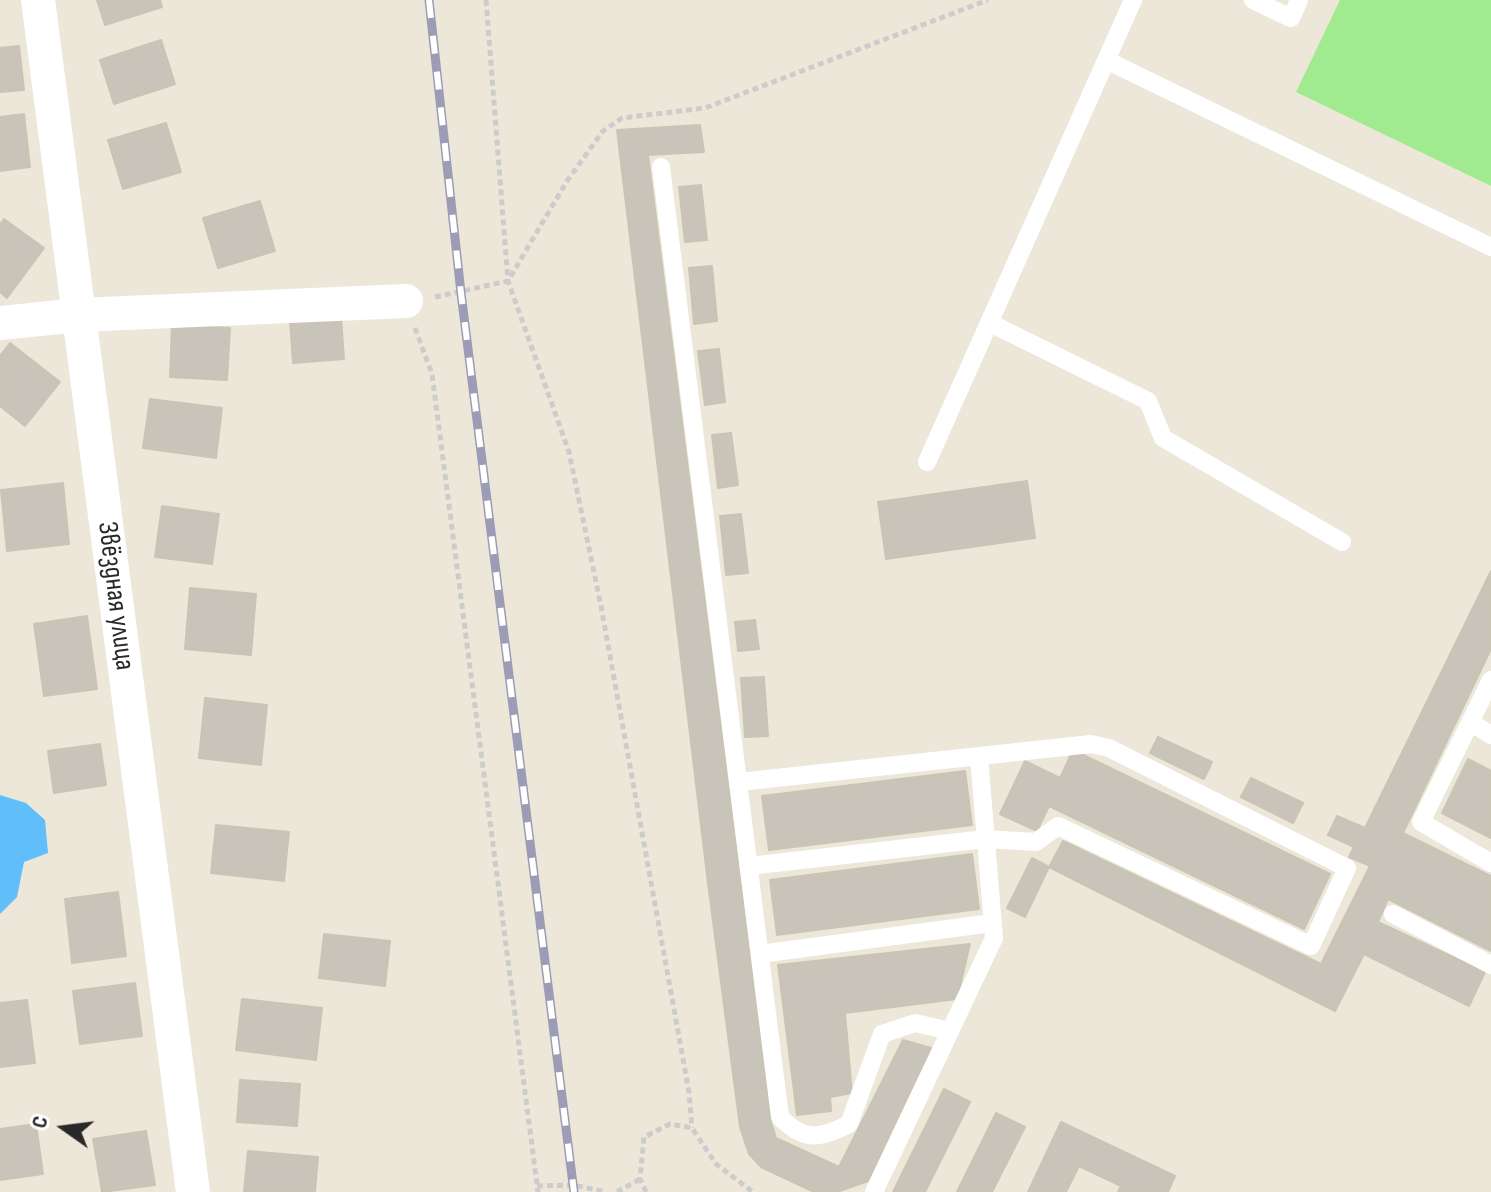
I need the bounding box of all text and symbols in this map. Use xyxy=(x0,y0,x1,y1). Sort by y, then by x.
street label: Звёздная улица xyxy=(89,520,141,672)
north arrow xyxy=(24,1088,104,1168)
text: С xyxy=(26,1113,55,1131)

